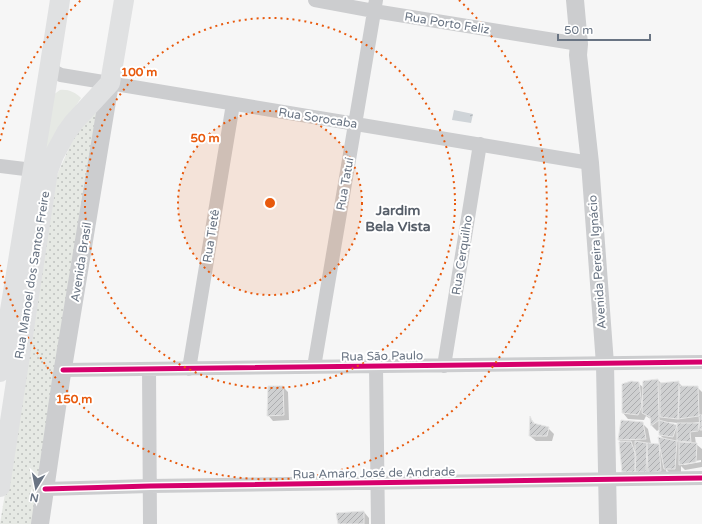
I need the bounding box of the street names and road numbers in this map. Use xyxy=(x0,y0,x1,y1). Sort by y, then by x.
street label: Rua Porto Feliz xyxy=(403,9,491,37)
street label: Rua Sorocaba xyxy=(278,105,358,131)
street label: Rua Tatuí xyxy=(333,156,357,212)
street label: Rua Manoel dos Santos Freire xyxy=(12,190,52,360)
street label: Avenida Pereira Ignácio xyxy=(585,195,609,329)
street label: Rua Tietê xyxy=(200,208,222,264)
street label: Rua Cerquilho xyxy=(449,214,475,296)
street label: Avenida Brasil xyxy=(68,221,94,303)
street label: Rua São Paulo xyxy=(341,348,423,364)
street label: Rua Amaro José de Andrade xyxy=(293,465,456,481)

